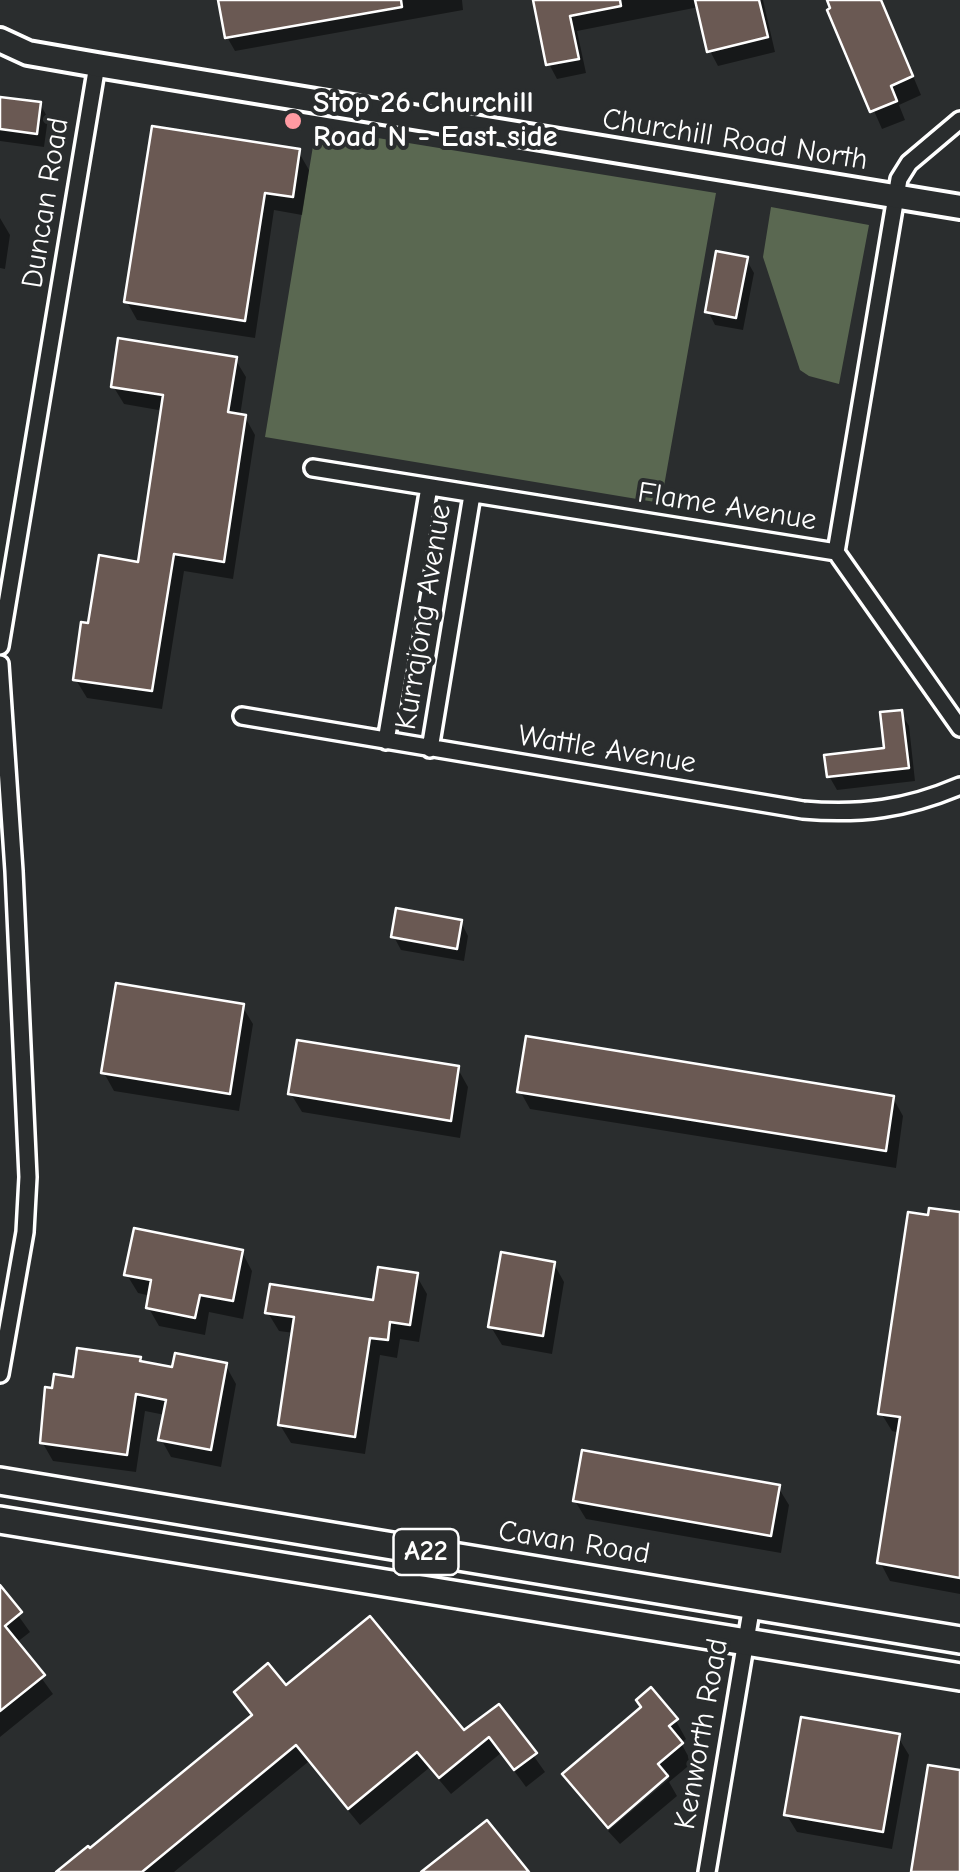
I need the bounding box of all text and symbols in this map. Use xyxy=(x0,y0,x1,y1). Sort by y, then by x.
place label: Stop 26 Churchill Road N - East side xyxy=(313,86,557,156)
street label: Churchill Road North xyxy=(600,101,870,179)
marker: Stop 26 Churchill Road N - East side xyxy=(282,110,304,132)
street label: Duncan Road xyxy=(15,115,77,291)
street label: Flame Avenue xyxy=(635,475,819,539)
street label: Kurrajong Avenue xyxy=(388,502,460,732)
street label: Wattle Avenue xyxy=(515,718,699,782)
street label: Cavan Road xyxy=(496,1513,652,1573)
road number: A22 xyxy=(394,1529,458,1575)
street label: Kenworth Road xyxy=(668,1636,736,1832)

